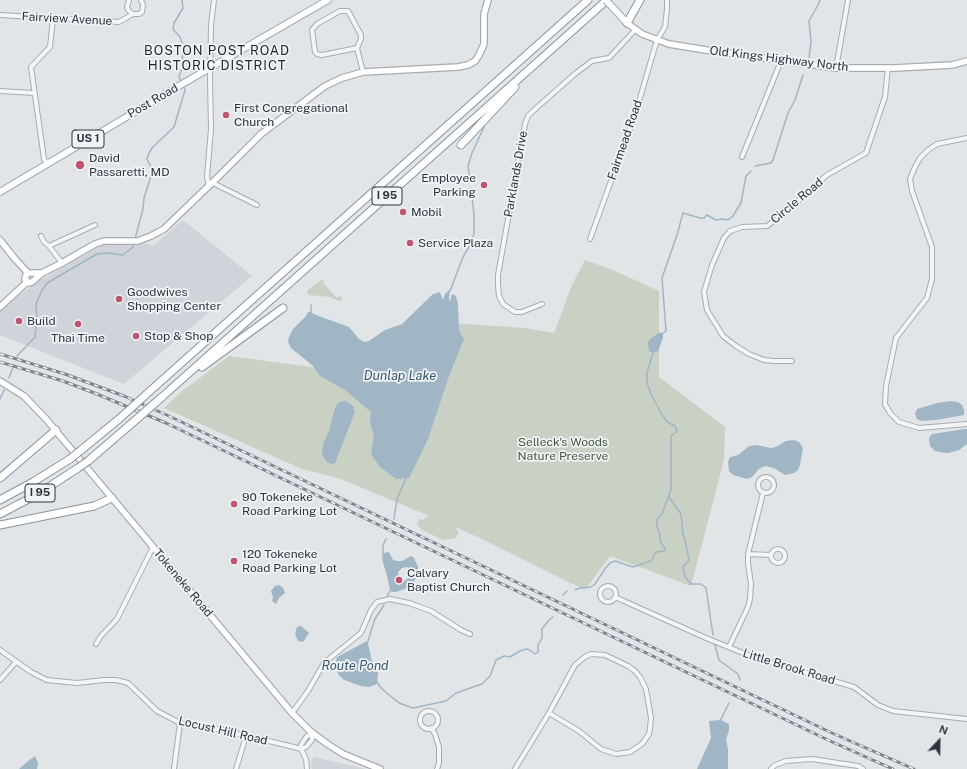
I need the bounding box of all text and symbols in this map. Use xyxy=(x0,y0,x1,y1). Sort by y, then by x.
street label: Fairview Avenue xyxy=(21,9,113,29)
district label: BOSTON POST ROAD HISTORIC DISTRICT xyxy=(144,43,290,74)
street label: Old Kings Highway North xyxy=(709,43,849,75)
street label: Post Road xyxy=(125,81,181,121)
street label: Fairmead Road xyxy=(605,98,645,182)
place label: First Congregational Church xyxy=(234,101,348,129)
marker: First Congregational Church xyxy=(221,110,231,120)
road number: US 1 xyxy=(72,130,104,148)
street label: Parklands Drive xyxy=(501,130,531,218)
place label: David Passaretti, MD xyxy=(89,151,169,179)
marker: David Passaretti, MD xyxy=(74,159,86,171)
place label: Employee Parking xyxy=(421,171,476,199)
street label: Circle Road xyxy=(768,175,826,227)
marker: Employee Parking xyxy=(479,180,489,190)
road number: I 95 xyxy=(372,187,402,205)
place label: Mobil xyxy=(411,205,442,219)
marker: Mobil xyxy=(398,207,408,217)
place label: Service Plaza xyxy=(418,236,493,250)
marker: Service Plaza xyxy=(405,238,415,248)
place label: Goodwives Shopping Center xyxy=(127,285,221,313)
marker: Goodwives Shopping Center xyxy=(114,294,124,304)
place label: Build xyxy=(27,314,56,328)
marker: Build xyxy=(14,316,24,326)
marker: Thai Time xyxy=(73,319,83,329)
place label: Stop & Shop xyxy=(144,329,213,343)
place label: Thai Time xyxy=(51,331,105,345)
marker: Stop & Shop xyxy=(131,331,141,341)
water label: Dunlap Lake xyxy=(364,368,436,384)
park label: Selleck's Woods Nature Preserve xyxy=(518,435,608,463)
road number: I 95 xyxy=(25,484,55,502)
place label: 90 Tokeneke Road Parking Lot xyxy=(242,490,337,518)
marker: 90 Tokeneke Road Parking Lot xyxy=(229,499,239,509)
street label: Tokeneke Road xyxy=(150,546,216,620)
place label: 120 Tokeneke Road Parking Lot xyxy=(242,547,337,575)
marker: 120 Tokeneke Road Parking Lot xyxy=(229,556,239,566)
place label: Calvary Baptist Church xyxy=(407,566,490,594)
marker: Calvary Baptist Church xyxy=(394,575,404,585)
street label: Little Brook Road xyxy=(741,646,837,688)
water label: Route Pond xyxy=(321,658,389,674)
street label: Locust Hill Road xyxy=(177,714,269,748)
north arrow xyxy=(919,721,959,761)
text: N xyxy=(937,723,950,737)

